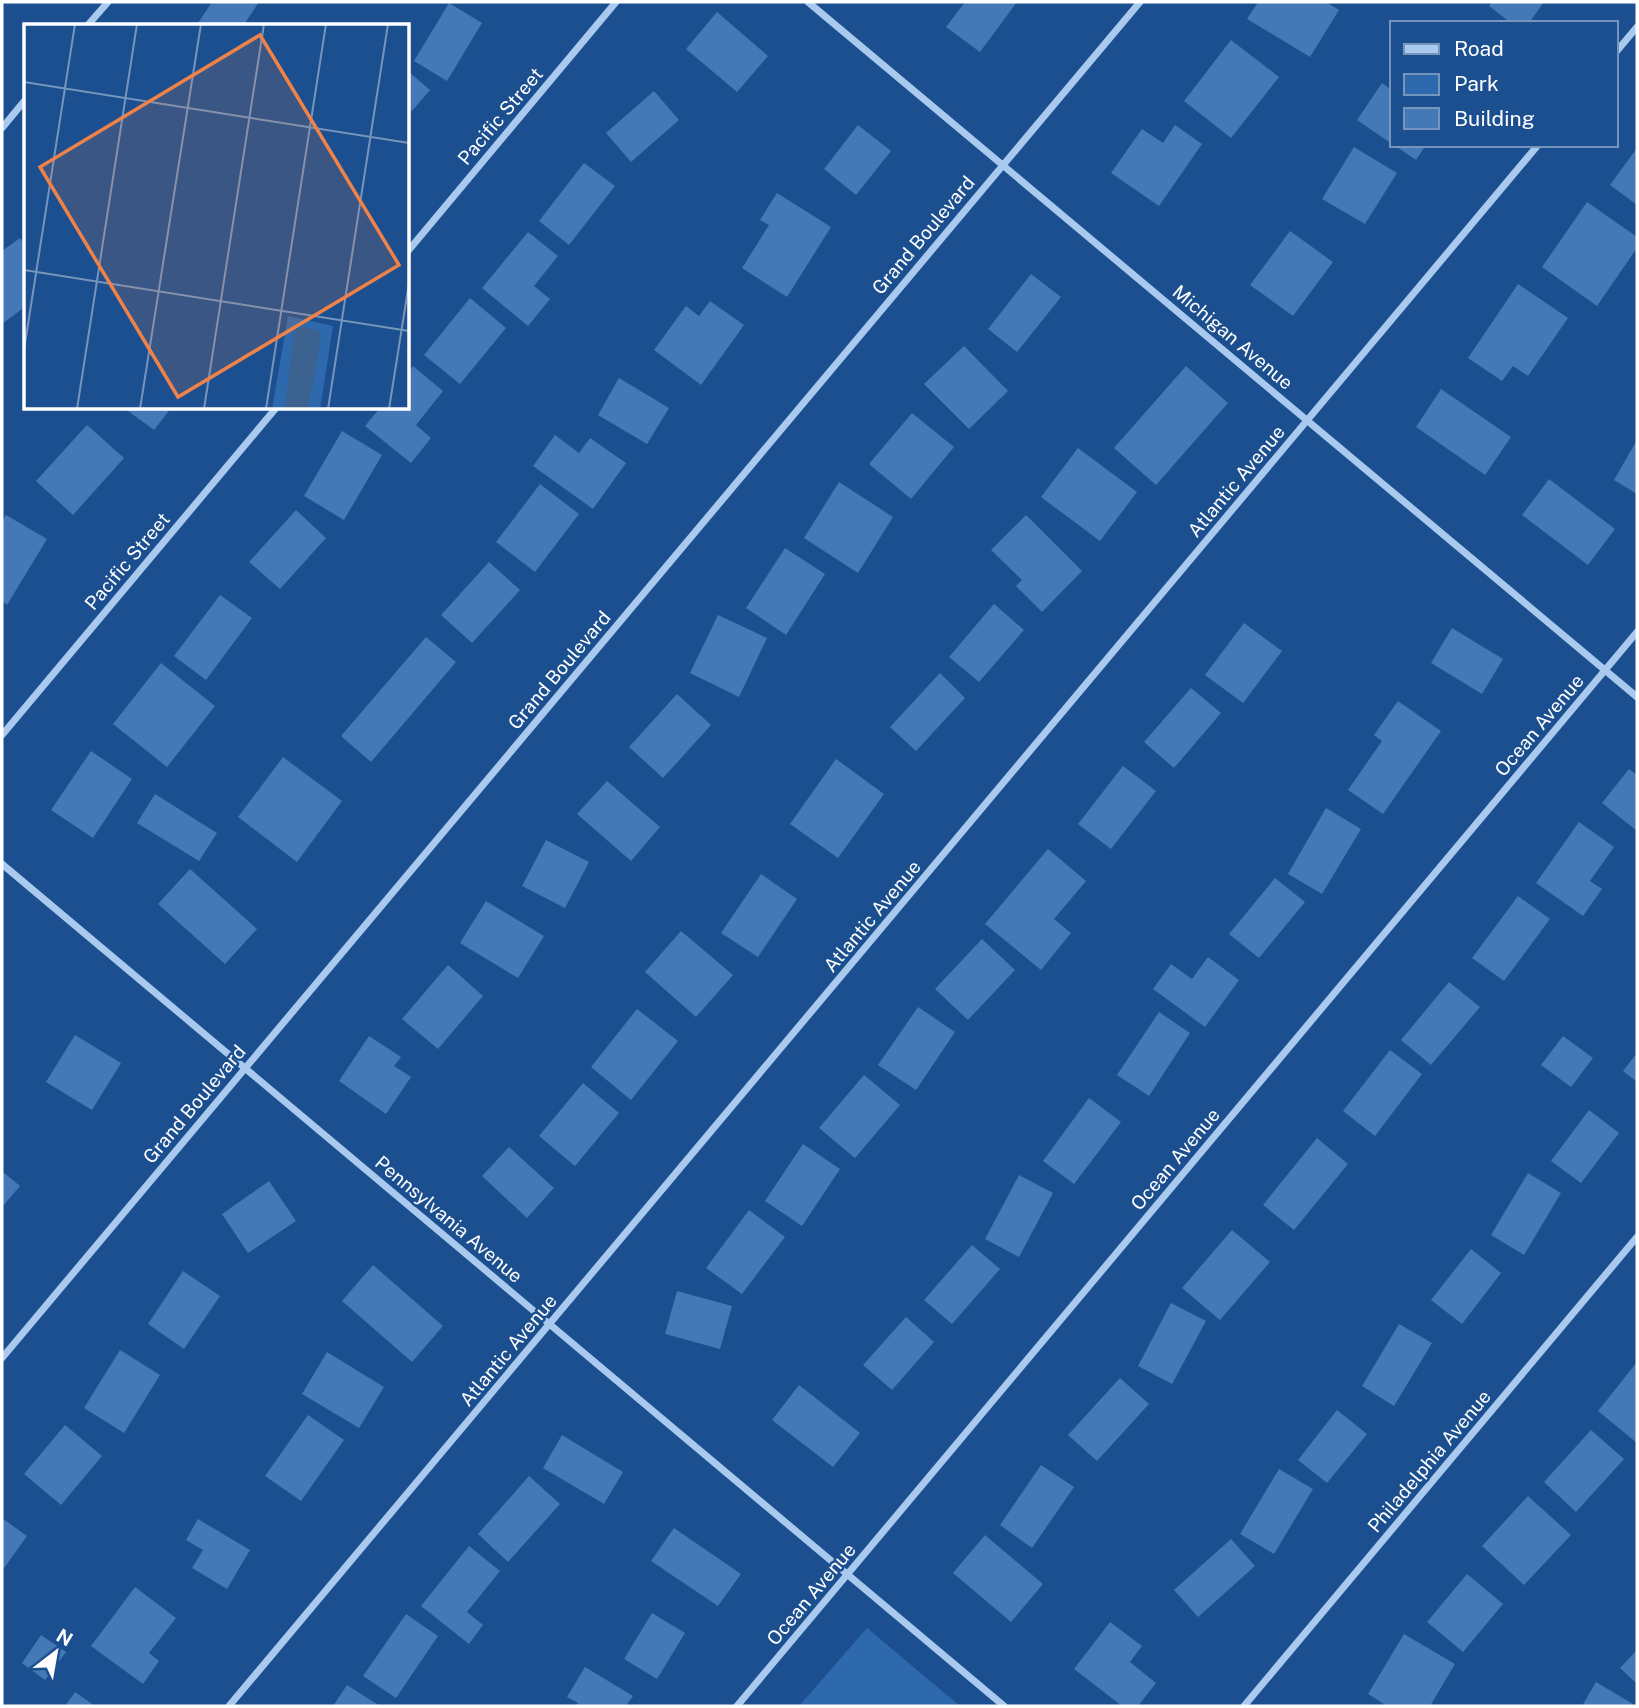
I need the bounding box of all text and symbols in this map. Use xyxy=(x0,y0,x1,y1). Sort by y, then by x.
legend xyxy=(1390,21,1618,147)
inset map xyxy=(24,24,410,410)
text: Road xyxy=(1454,36,1504,61)
street label: Pacific Street xyxy=(453,63,547,169)
text: Park xyxy=(1454,71,1499,96)
text: Building xyxy=(1454,106,1535,131)
street label: Grand Boulevard xyxy=(867,171,979,299)
street label: Michigan Avenue xyxy=(1168,280,1298,394)
street label: Atlantic Avenue xyxy=(1183,421,1289,541)
street label: Pacific Street xyxy=(80,508,174,614)
street label: Grand Boulevard xyxy=(503,606,615,734)
street label: Ocean Avenue xyxy=(1490,670,1588,780)
street label: Atlantic Avenue xyxy=(819,856,925,976)
street label: Grand Boulevard xyxy=(138,1040,250,1168)
street label: Ocean Avenue xyxy=(1126,1104,1224,1214)
street label: Pennsylvania Avenue xyxy=(371,1151,527,1287)
street label: Atlantic Avenue xyxy=(455,1290,561,1410)
street label: Philadelphia Avenue xyxy=(1363,1385,1495,1537)
street label: Ocean Avenue xyxy=(762,1539,860,1649)
north arrow xyxy=(21,1617,91,1687)
text: N xyxy=(53,1624,77,1651)

